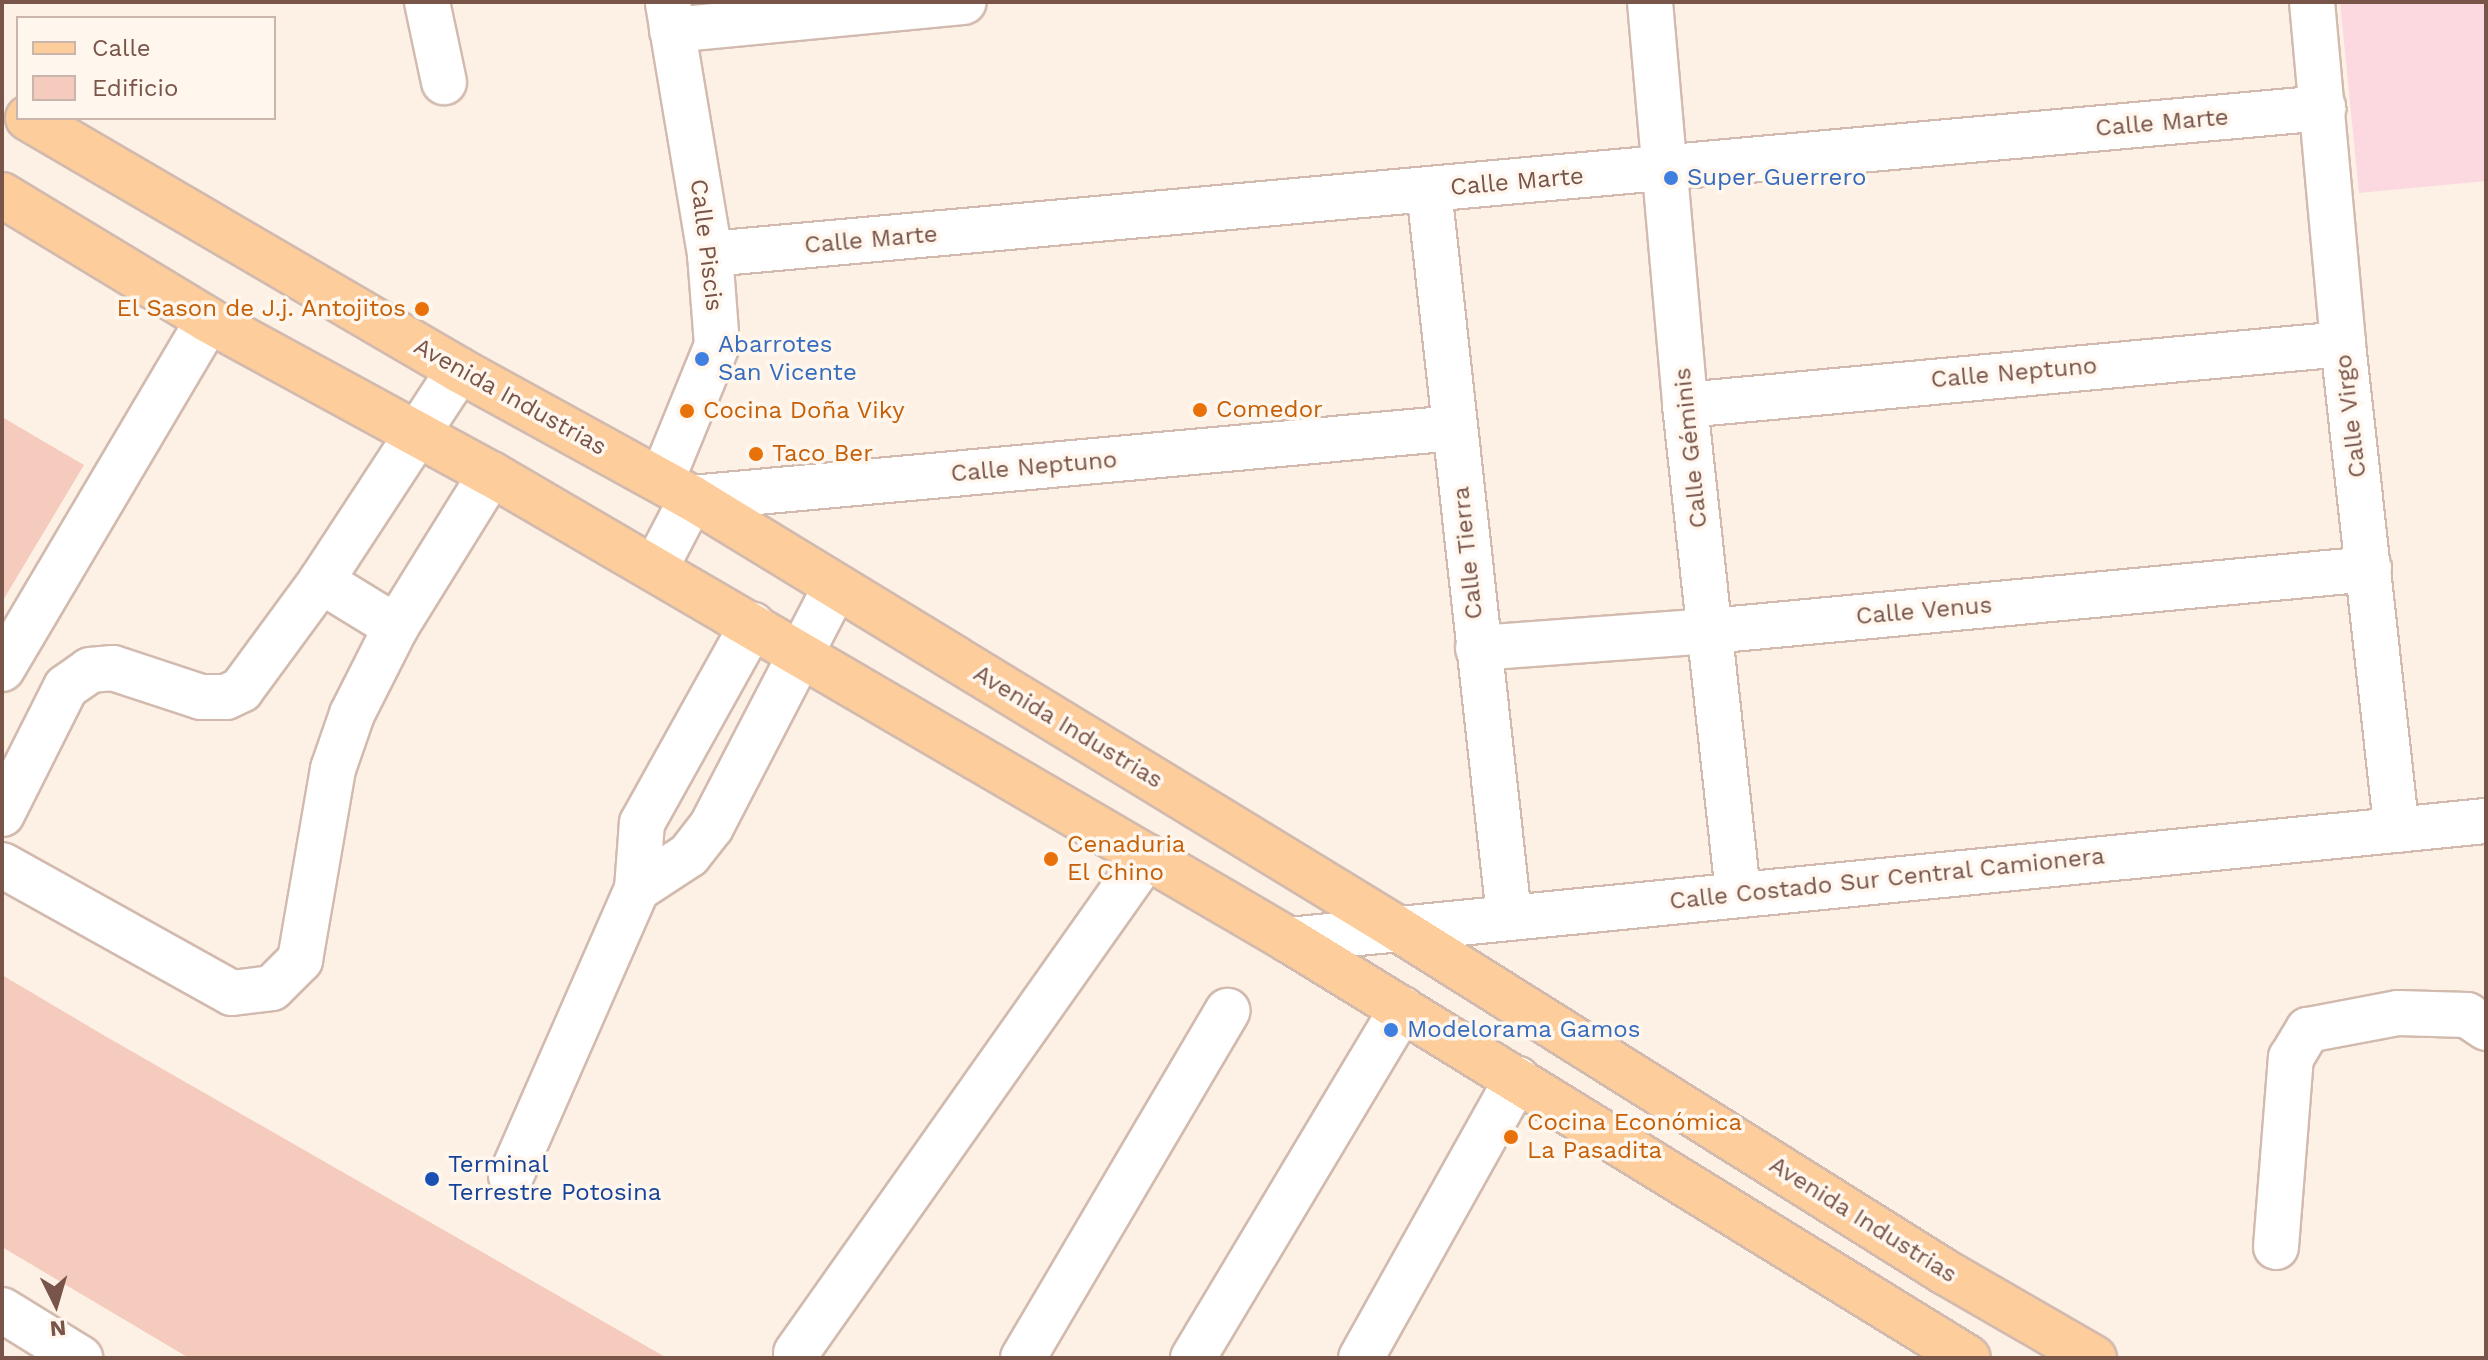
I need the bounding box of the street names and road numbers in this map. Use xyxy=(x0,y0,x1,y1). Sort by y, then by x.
street label: Calle Marte xyxy=(2094,103,2230,143)
street label: Calle Marte xyxy=(1449,162,1585,202)
street label: Calle Piscis xyxy=(684,177,728,313)
street label: Calle Marte xyxy=(803,220,939,260)
street label: Avenida Industrias xyxy=(408,332,612,462)
street label: Calle Neptuno xyxy=(1930,351,2098,395)
street label: Calle Virgo xyxy=(2329,352,2373,480)
street label: Calle Géminis xyxy=(1668,366,1714,530)
street label: Calle Neptuno xyxy=(950,445,1118,489)
street label: Calle Tierra xyxy=(1447,485,1489,621)
street label: Calle Venus xyxy=(1854,591,1994,631)
street label: Avenida Industrias xyxy=(968,659,1168,795)
street label: Calle Costado Sur Central Camionera xyxy=(1667,842,2107,916)
street label: Avenida Industrias xyxy=(1764,1150,1962,1290)

